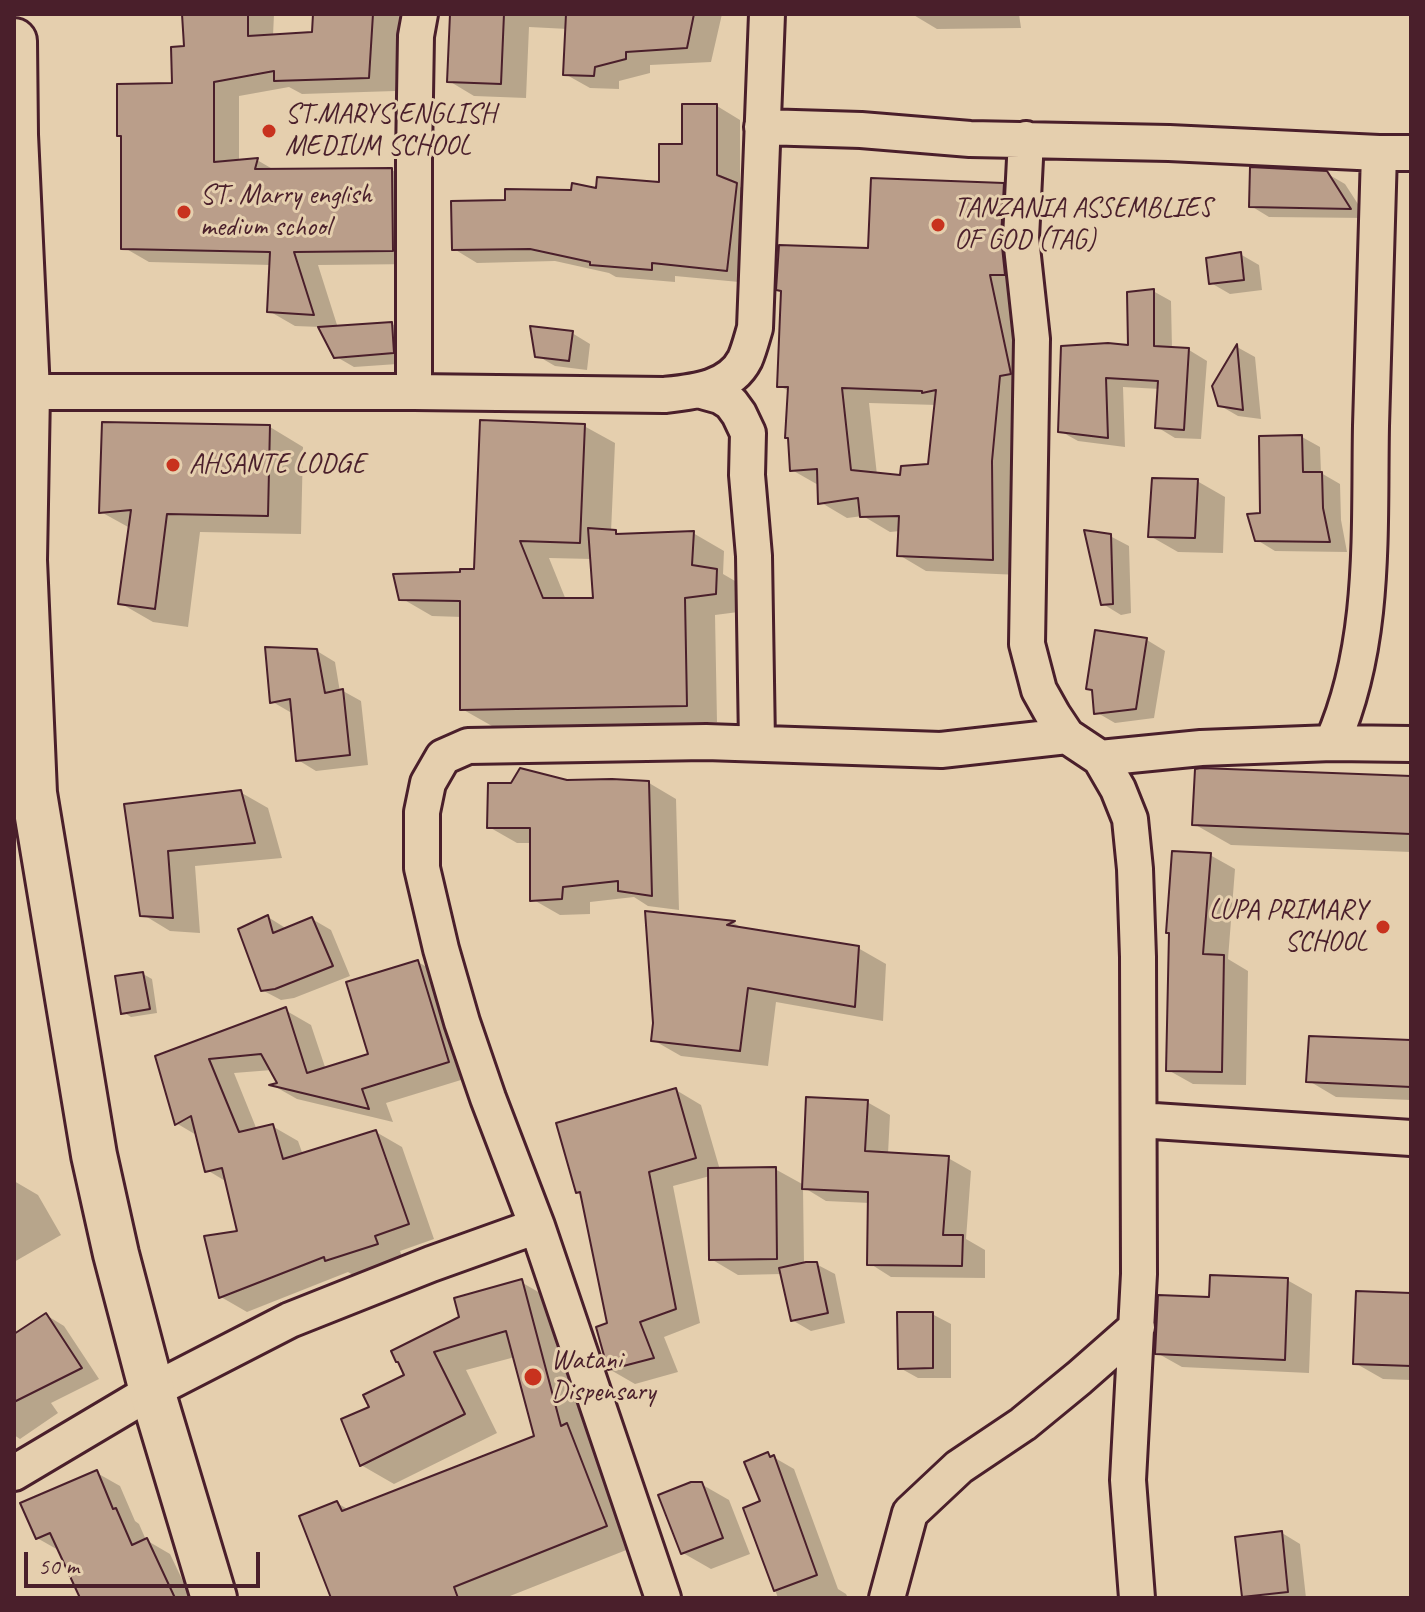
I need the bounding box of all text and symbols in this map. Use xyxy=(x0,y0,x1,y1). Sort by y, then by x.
place label: ST.MARYS ENGLISH MEDIUM SCHOOL xyxy=(285,98,496,164)
marker: ST.MARYS ENGLISH MEDIUM SCHOOL xyxy=(260,122,278,140)
place label: ST. Marry english medium school xyxy=(200,179,372,245)
place label: TANZANIA ASSEMBLIES OF GOD (TAG) xyxy=(954,192,1212,258)
marker: ST. Marry english medium school xyxy=(175,203,193,221)
marker: TANZANIA ASSEMBLIES OF GOD (TAG) xyxy=(929,216,947,234)
place label: AHSANTE LODGE xyxy=(189,448,365,482)
marker: AHSANTE LODGE xyxy=(164,456,182,474)
place label: LUPA PRIMARY SCHOOL xyxy=(1209,894,1367,960)
marker: LUPA PRIMARY SCHOOL xyxy=(1374,918,1392,936)
place label: Watani Dispensary xyxy=(551,1344,655,1410)
marker: Watani Dispensary xyxy=(522,1366,544,1388)
scale bar xyxy=(28,1536,264,1586)
text: 50 m xyxy=(38,1551,79,1581)

